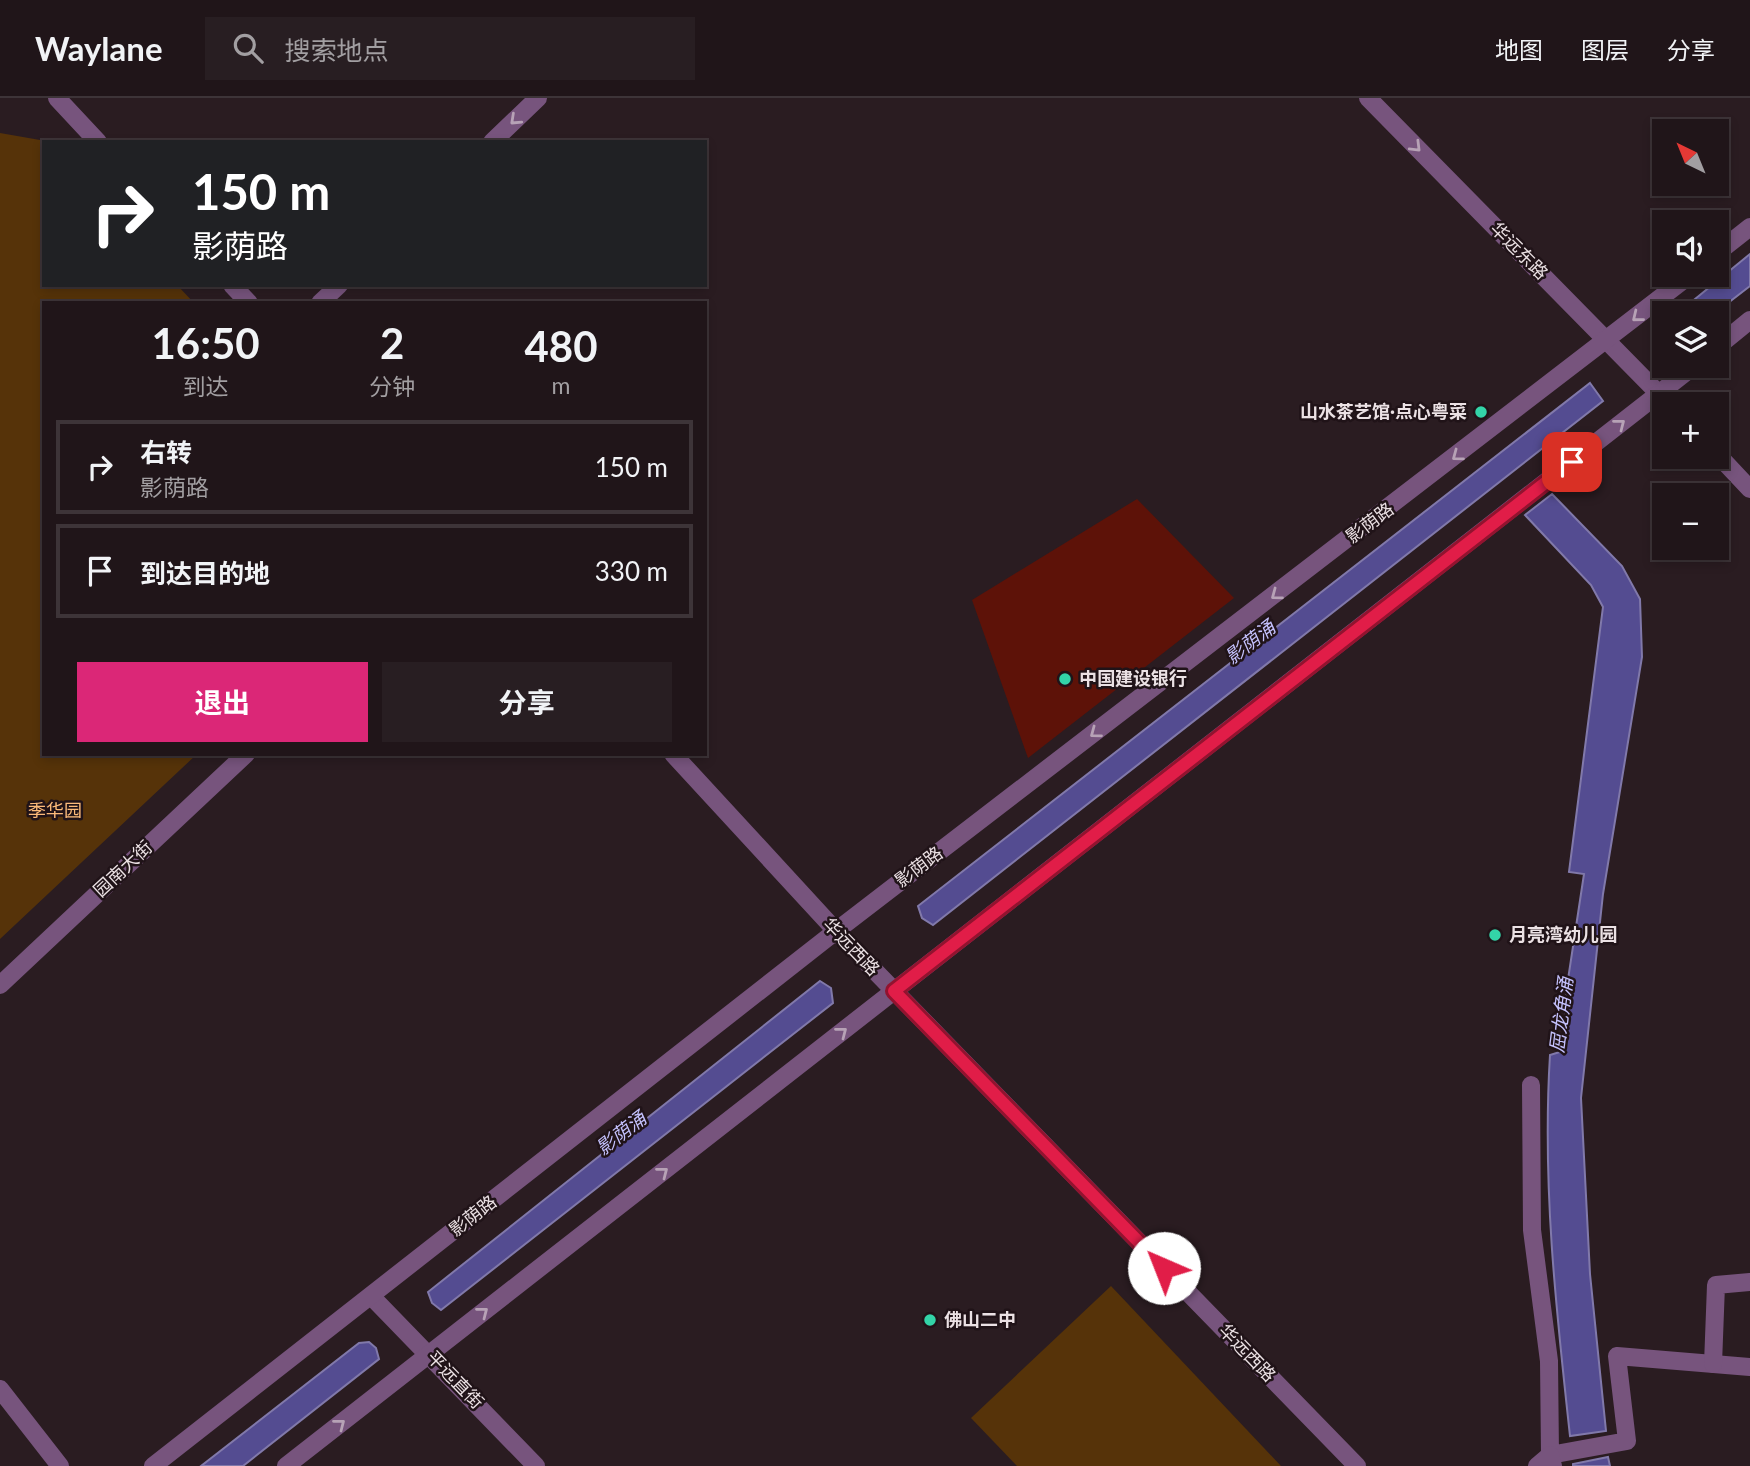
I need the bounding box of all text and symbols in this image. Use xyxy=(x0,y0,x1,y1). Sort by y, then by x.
search box xyxy=(205,17,695,80)
text: Waylane xyxy=(35,28,163,68)
icon: search xyxy=(229,29,267,67)
text: 搜索地点 xyxy=(285,34,389,66)
text: 地图 xyxy=(1495,35,1543,64)
text: 图层 xyxy=(1581,35,1629,64)
text: 分享 xyxy=(1667,35,1715,64)
one-way arrow xyxy=(510,111,523,124)
north arrow xyxy=(1652,119,1729,196)
map controls xyxy=(1652,119,1729,560)
one-way arrow xyxy=(1407,138,1420,151)
text: 150 m xyxy=(192,162,330,220)
icon: right xyxy=(77,168,168,259)
button: sound xyxy=(1652,210,1729,287)
street label: 华远东路 xyxy=(1486,217,1553,284)
text: 影荫路 xyxy=(192,226,288,265)
button: layers xyxy=(1652,301,1729,378)
one-way arrow xyxy=(1633,309,1645,322)
text: 16:50 xyxy=(151,318,260,368)
text: 2 xyxy=(380,318,404,368)
text: 480 xyxy=(524,321,598,371)
text: m xyxy=(552,371,570,399)
text: 到达 xyxy=(183,372,229,400)
text: 分钟 xyxy=(369,372,415,400)
button: + xyxy=(1652,392,1729,469)
place label: 山水茶艺馆·点心粤菜 xyxy=(1300,400,1467,422)
marker: 山水茶艺馆·点心粤菜 xyxy=(1473,404,1489,420)
one-way arrow xyxy=(1612,420,1625,433)
pin xyxy=(1542,432,1602,492)
text: 右转 xyxy=(140,436,192,468)
icon: arrive xyxy=(1553,443,1591,481)
icon: right xyxy=(81,448,119,486)
one-way arrow xyxy=(1452,448,1465,461)
text: 150 m xyxy=(595,451,668,483)
text: 影荫路 xyxy=(140,473,209,501)
button: − xyxy=(1652,483,1729,560)
street label: 影荫路 xyxy=(1341,497,1398,547)
icon: arrive xyxy=(81,552,119,590)
text: 330 m xyxy=(595,555,668,587)
text: 到达目的地 xyxy=(140,557,270,589)
one-way arrow xyxy=(1271,586,1284,599)
water label: 影荫涌 xyxy=(1220,614,1281,668)
button: 退出 xyxy=(77,662,368,742)
button: 分享 xyxy=(382,662,672,742)
place label: 中国建设银行 xyxy=(1079,667,1187,689)
marker: 中国建设银行 xyxy=(1057,671,1073,687)
one-way arrow xyxy=(1091,724,1103,737)
park label: 季华园 xyxy=(28,799,82,821)
street label: 园南大街 xyxy=(88,836,156,901)
street label: 影荫路 xyxy=(890,841,947,891)
street label: 华远西路 xyxy=(819,913,885,980)
place label: 月亮湾幼儿园 xyxy=(1509,923,1617,945)
marker: 月亮湾幼儿园 xyxy=(1487,927,1503,943)
water label: 屈龙角涌 xyxy=(1544,974,1577,1054)
one-way arrow xyxy=(834,1027,847,1040)
water label: 影荫涌 xyxy=(591,1105,652,1159)
one-way arrow xyxy=(655,1167,667,1180)
street label: 影荫路 xyxy=(444,1190,500,1241)
position arrow xyxy=(1127,1231,1201,1305)
one-way arrow xyxy=(476,1307,488,1320)
place label: 佛山二中 xyxy=(944,1308,1016,1330)
marker: 佛山二中 xyxy=(922,1312,938,1328)
street label: 华远西路 xyxy=(1215,1319,1281,1386)
street label: 平远直街 xyxy=(423,1346,489,1413)
one-way arrow xyxy=(331,1420,344,1432)

